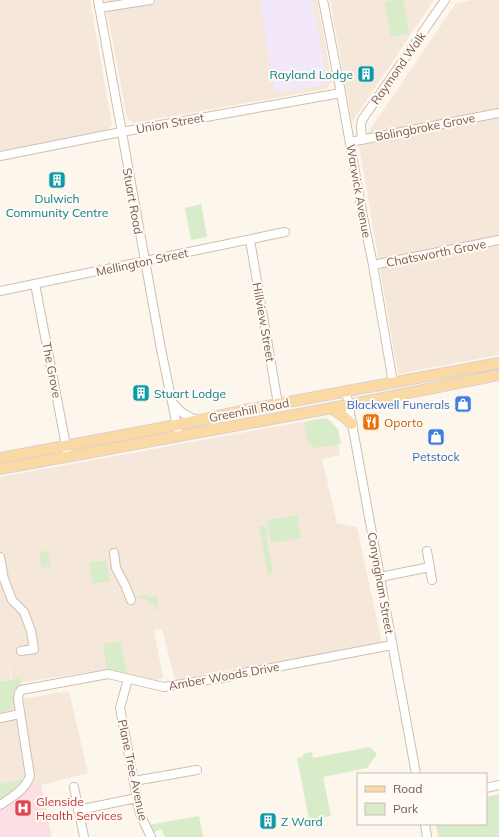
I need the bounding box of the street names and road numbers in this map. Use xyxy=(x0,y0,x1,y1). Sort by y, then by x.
street label: Raymond Walk xyxy=(367,28,429,107)
street label: Union Street xyxy=(135,110,205,136)
street label: Bolingbroke Grove xyxy=(374,110,476,144)
street label: Warwick Avenue xyxy=(343,143,375,239)
street label: Stuart Road xyxy=(120,167,146,235)
street label: Chatsworth Grove xyxy=(385,236,487,270)
street label: Mellington Street xyxy=(94,245,190,279)
street label: Hillview Street xyxy=(250,281,278,363)
street label: The Grove xyxy=(39,341,65,399)
street label: Greenhill Road xyxy=(208,395,290,425)
street label: Conyngham Street xyxy=(365,531,397,635)
street label: Amber Woods Drive xyxy=(167,659,281,693)
street label: Plane Tree Avenue xyxy=(115,718,151,822)

